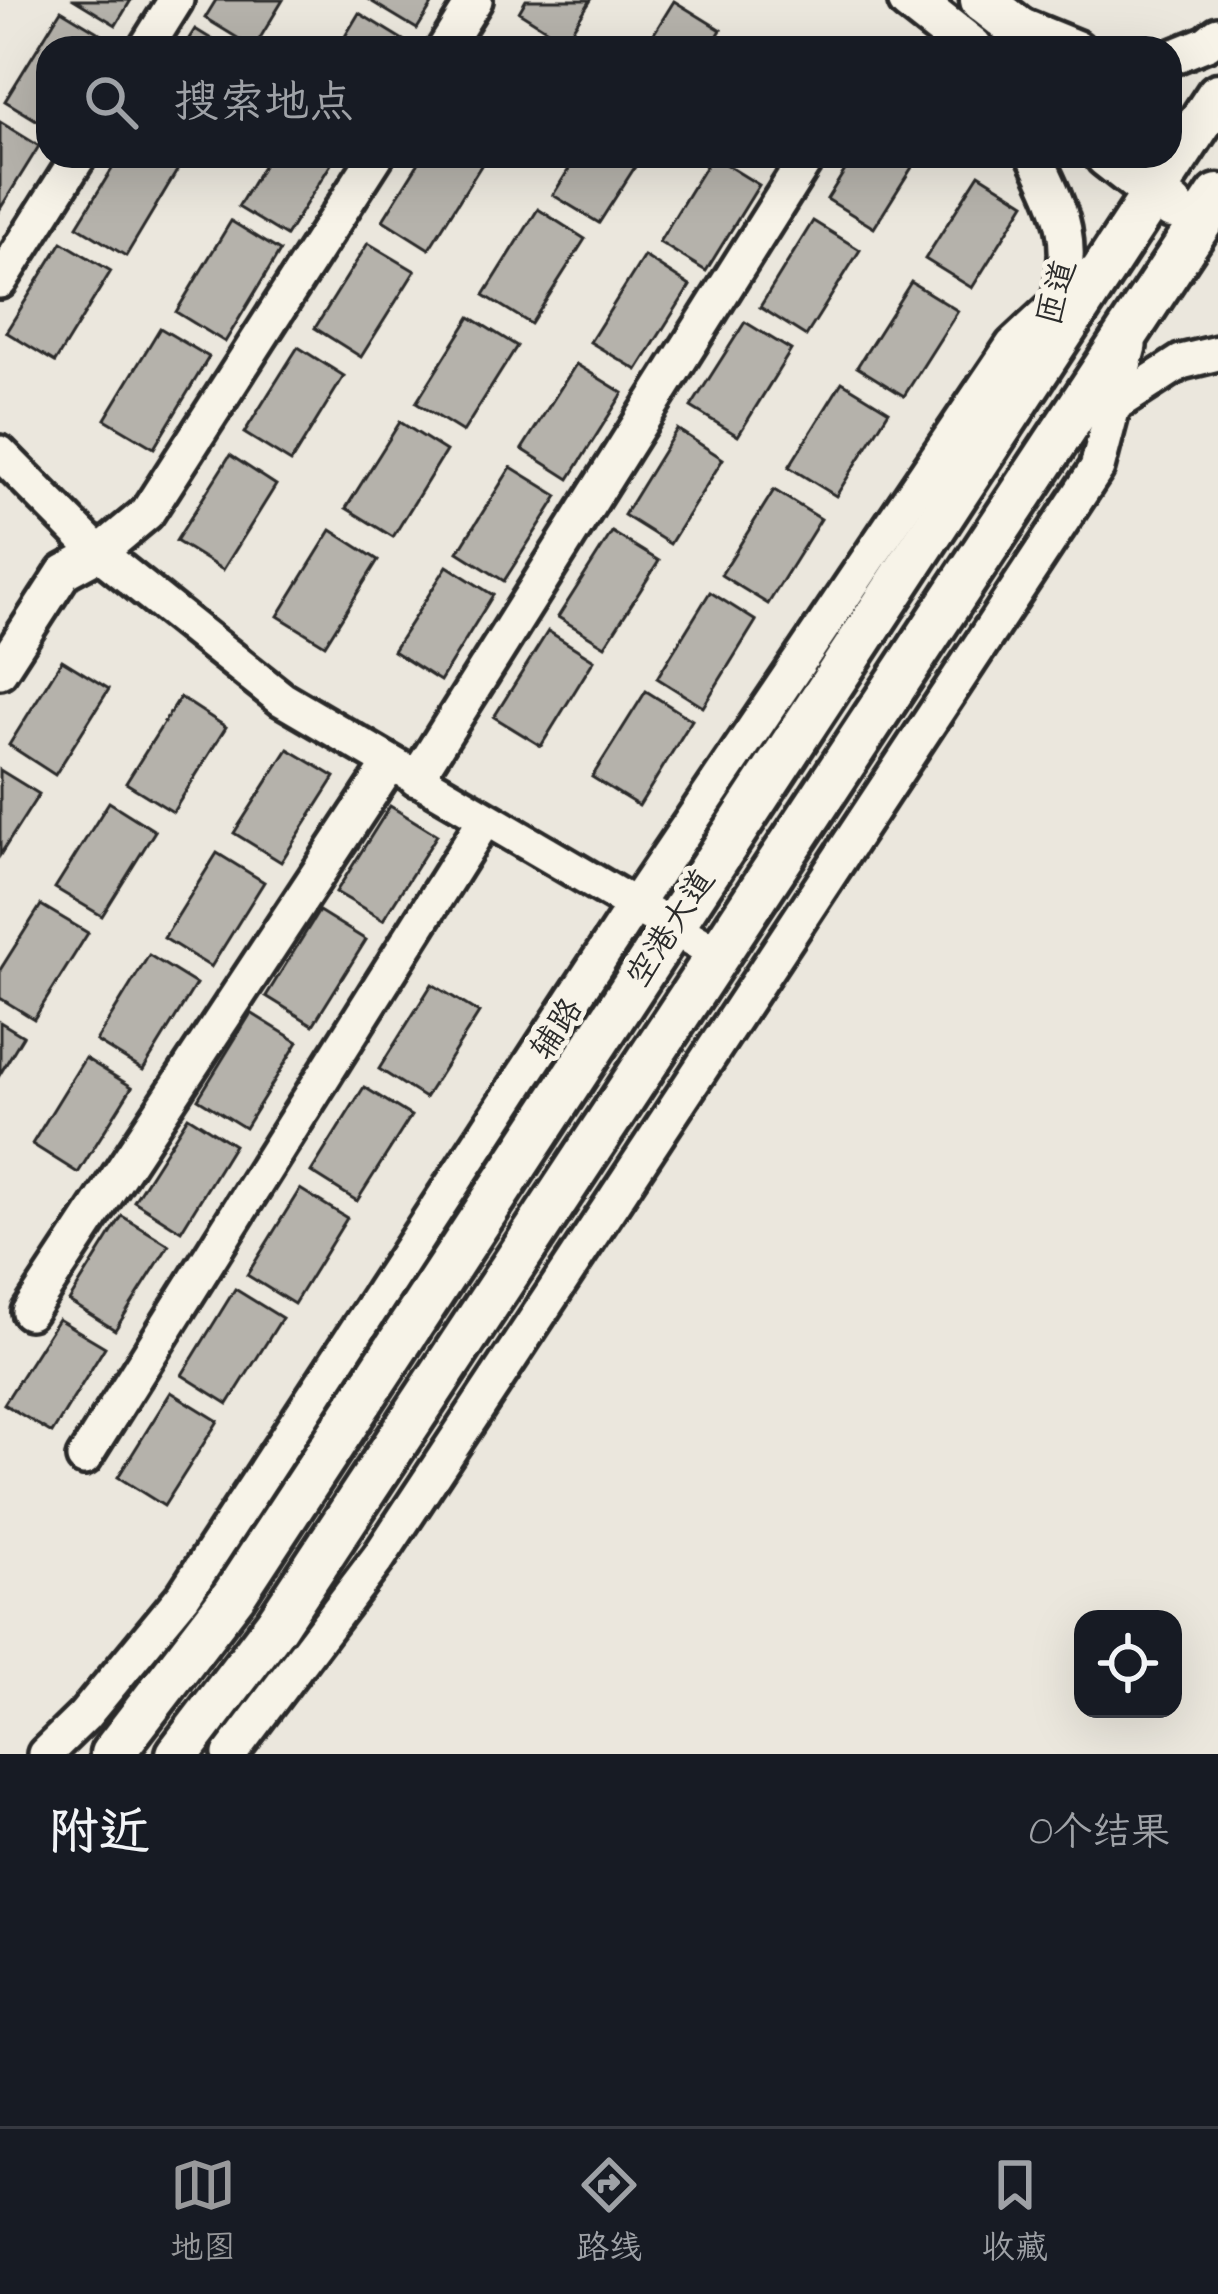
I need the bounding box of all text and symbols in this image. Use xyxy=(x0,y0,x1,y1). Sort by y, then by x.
search box xyxy=(36,36,1182,168)
icon: search xyxy=(78,69,144,135)
text: 搜索地点 xyxy=(174,72,354,134)
street label: 匝道 xyxy=(1026,255,1088,330)
street label: 空港大道 xyxy=(615,860,726,996)
street label: 辅路 xyxy=(519,989,594,1069)
map controls xyxy=(1074,1610,1182,1718)
button: locate xyxy=(1074,1610,1182,1718)
text: 附近 xyxy=(48,1798,150,1869)
text: 0个结果 xyxy=(1028,1806,1170,1860)
tab: 地图 xyxy=(170,2152,236,2271)
tab: 路线 xyxy=(576,2152,642,2271)
tab: 收藏 xyxy=(982,2152,1048,2271)

